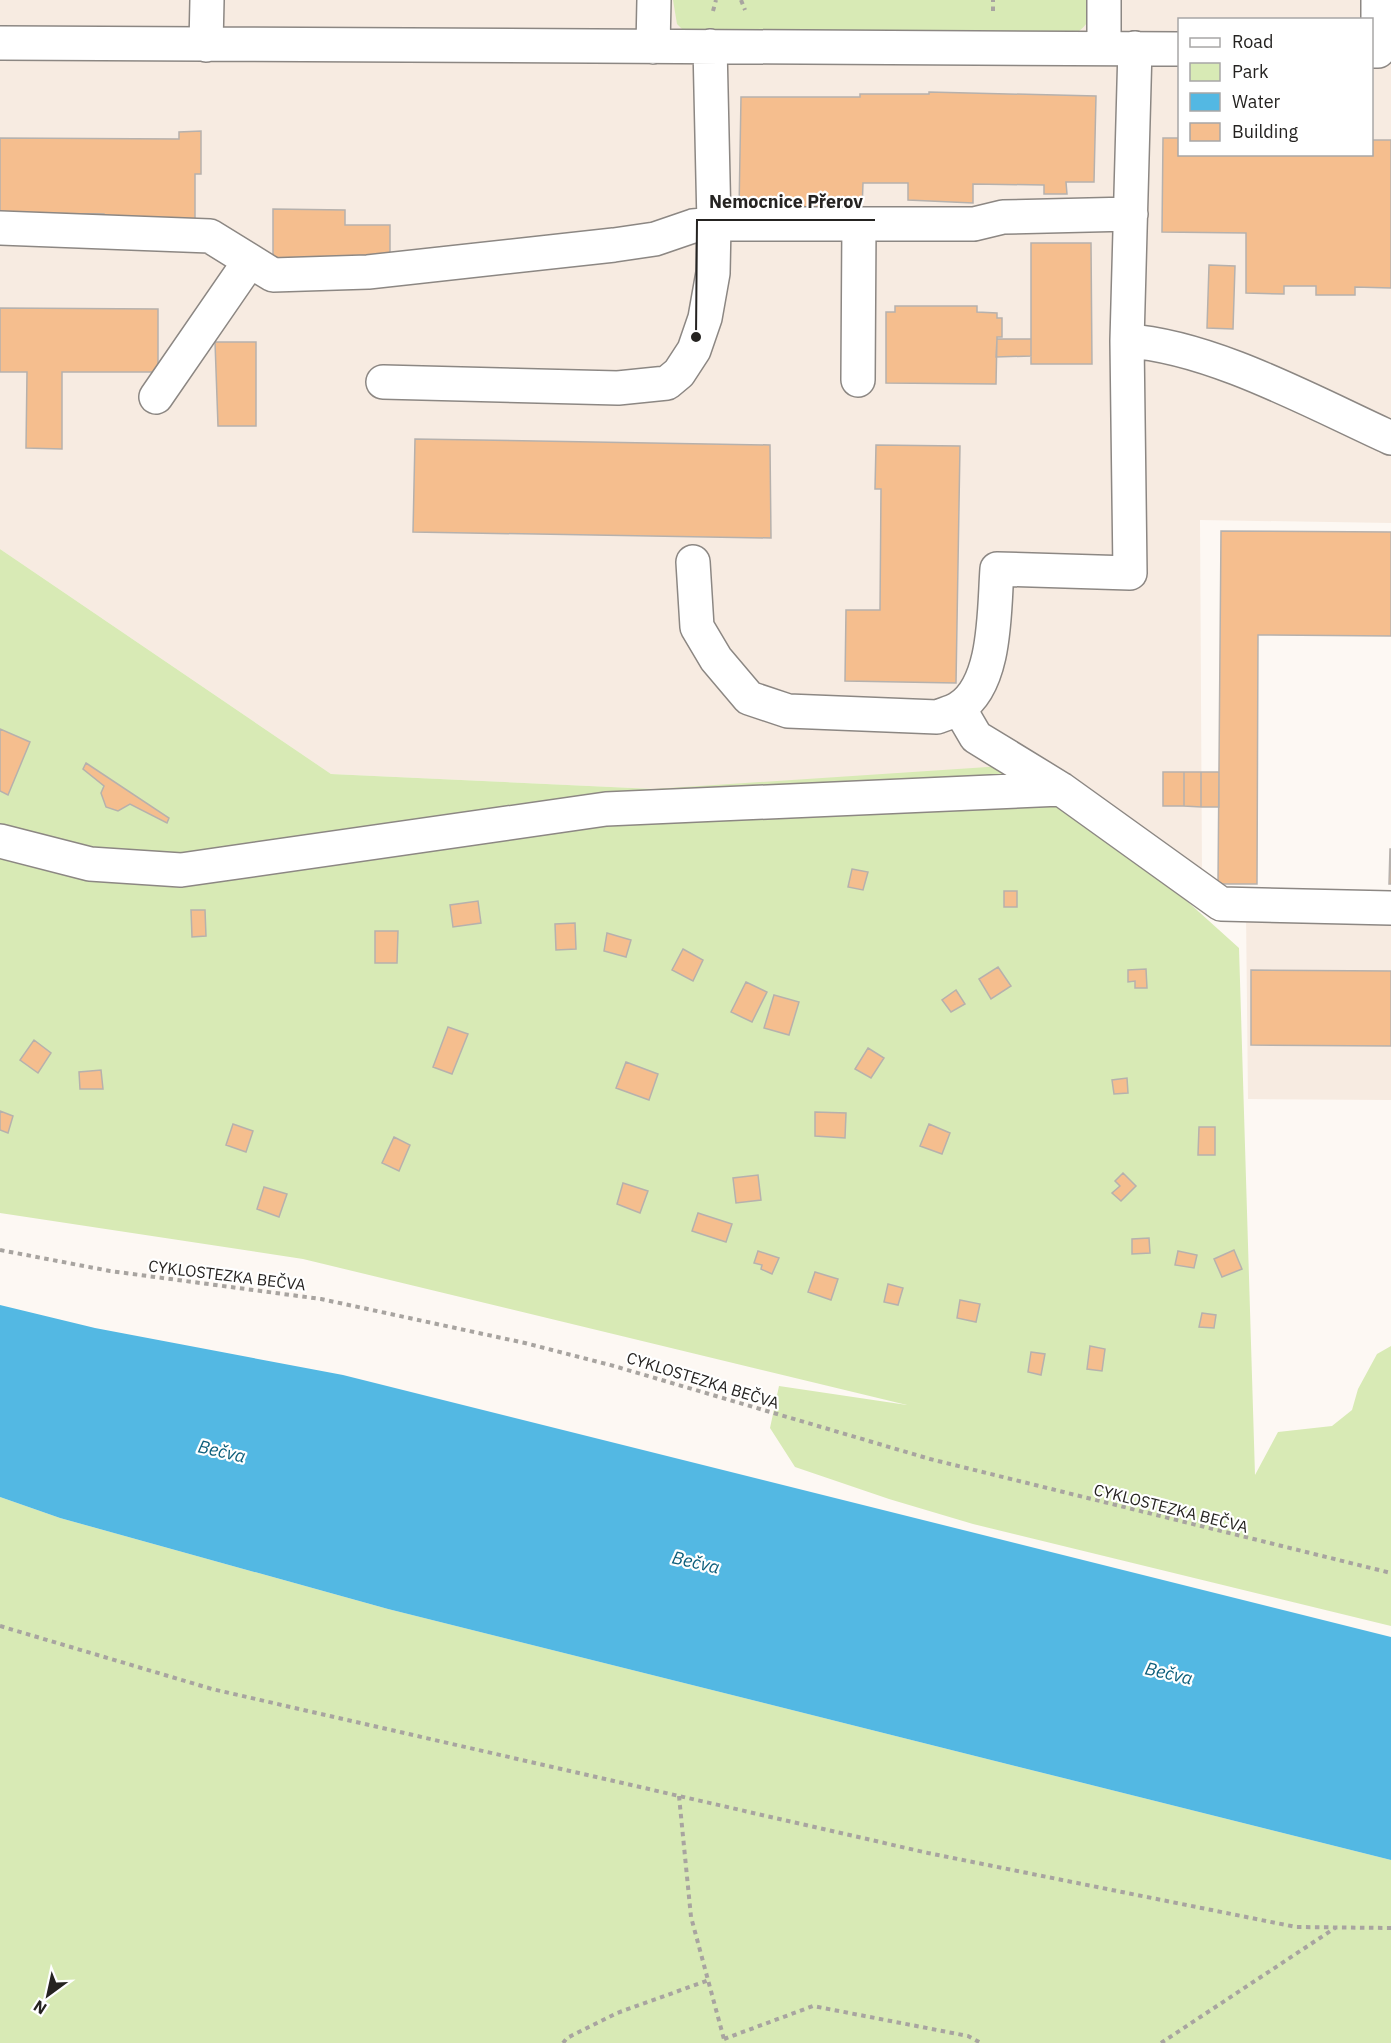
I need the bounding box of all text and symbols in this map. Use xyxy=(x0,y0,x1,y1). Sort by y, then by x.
legend xyxy=(1178,18,1373,156)
text: Road xyxy=(1232,30,1273,53)
text: Park xyxy=(1232,60,1269,83)
text: Water xyxy=(1232,90,1281,113)
text: Building xyxy=(1232,120,1299,143)
callout: Nemocnice Přerov xyxy=(697,184,875,220)
text: Nemocnice Přerov xyxy=(709,190,863,213)
street label: CYKLOSTEZKA BEČVA xyxy=(147,1254,307,1295)
street label: CYKLOSTEZKA BEČVA xyxy=(624,1346,782,1413)
water label: Bečva xyxy=(196,1434,248,1468)
street label: CYKLOSTEZKA BEČVA xyxy=(1092,1478,1251,1537)
water label: Bečva xyxy=(670,1545,722,1579)
water label: Bečva xyxy=(1143,1656,1195,1690)
north arrow xyxy=(18,1965,78,2025)
text: N xyxy=(30,1996,50,2019)

